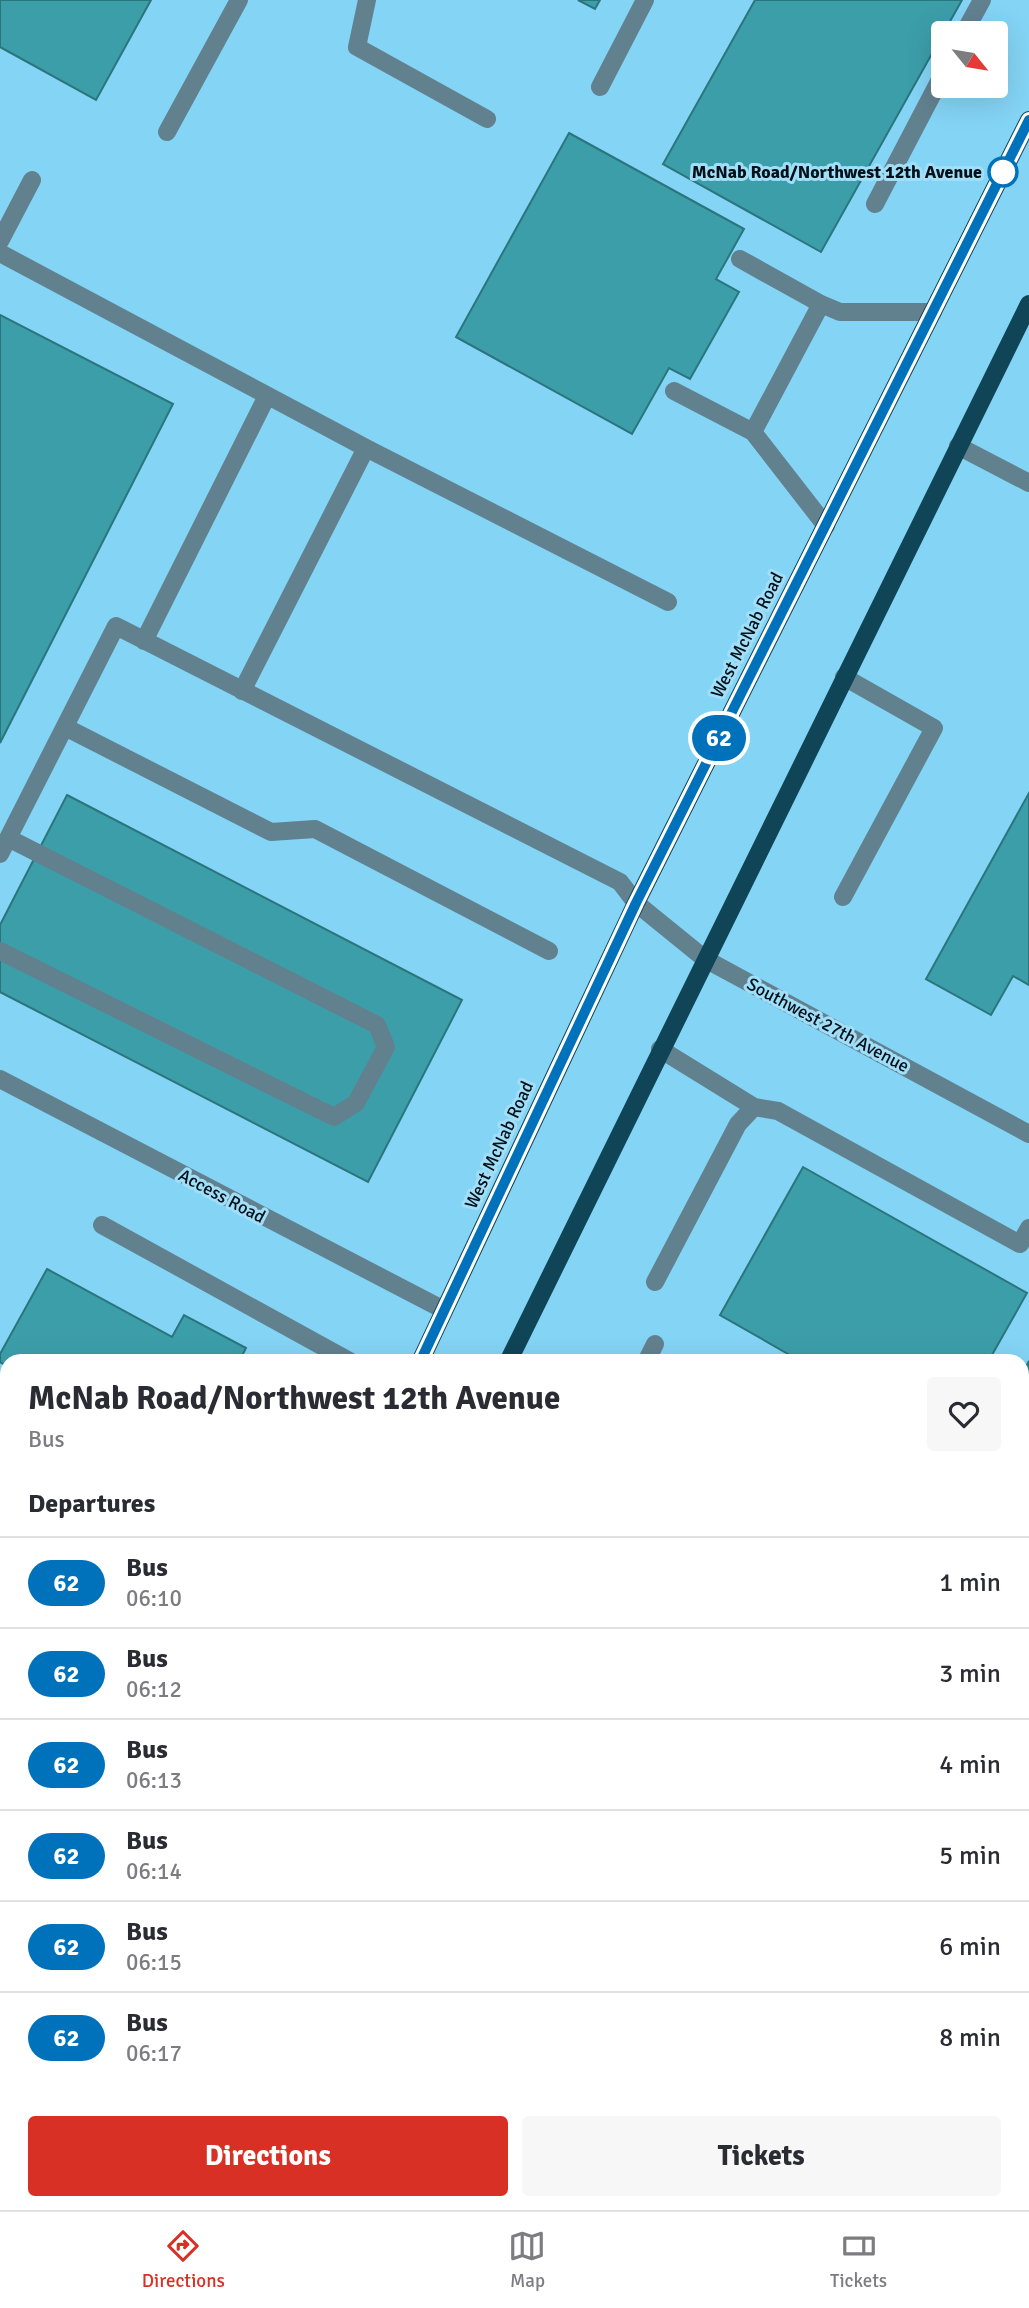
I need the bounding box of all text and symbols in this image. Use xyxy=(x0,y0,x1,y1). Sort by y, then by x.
north arrow xyxy=(931,21,1008,98)
map controls xyxy=(931,21,1008,98)
marker: McNab Road/Northwest 12th Avenue xyxy=(988,157,1018,187)
place label: McNab Road/Northwest 12th Avenue xyxy=(692,161,982,183)
street label: West McNab Road xyxy=(706,568,788,702)
line badge: 62 xyxy=(688,715,750,761)
text: 62 xyxy=(706,723,732,753)
street label: Southwest 27th Avenue xyxy=(743,973,913,1077)
street label: West McNab Road xyxy=(460,1078,538,1212)
street label: Access Road xyxy=(175,1164,269,1228)
button: heart xyxy=(927,1377,1001,1451)
text: McNab Road/Northwest 12th Avenue xyxy=(28,1378,560,1419)
text: Bus xyxy=(28,1425,65,1454)
text: Departures xyxy=(28,1488,155,1520)
text: Bus xyxy=(126,1552,168,1584)
text: 1 min xyxy=(939,1567,1001,1599)
text: 62 xyxy=(54,1568,79,1598)
text: 06:10 xyxy=(126,1584,182,1613)
text: Bus xyxy=(126,1643,168,1675)
text: 3 min xyxy=(939,1658,1001,1690)
text: 62 xyxy=(54,1659,79,1689)
text: 06:12 xyxy=(126,1675,182,1704)
text: Bus xyxy=(126,1734,168,1766)
text: 4 min xyxy=(939,1749,1001,1781)
text: 62 xyxy=(54,1750,79,1780)
text: 06:13 xyxy=(126,1766,182,1795)
text: Bus xyxy=(126,1825,168,1857)
text: 5 min xyxy=(939,1840,1001,1872)
text: 62 xyxy=(54,1841,79,1871)
text: 06:14 xyxy=(126,1857,182,1886)
text: Bus xyxy=(126,1916,168,1948)
text: 6 min xyxy=(939,1931,1001,1963)
text: 62 xyxy=(54,1932,79,1962)
text: 06:15 xyxy=(126,1948,182,1977)
text: Bus xyxy=(126,2007,168,2039)
text: 8 min xyxy=(939,2022,1001,2054)
text: 62 xyxy=(54,2023,79,2053)
text: 06:17 xyxy=(126,2039,182,2068)
button: Directions xyxy=(28,2116,508,2196)
button: Tickets xyxy=(522,2116,1001,2196)
tab: Directions xyxy=(142,2227,225,2293)
tab: Map xyxy=(508,2227,546,2293)
tab: Tickets xyxy=(830,2227,887,2293)

